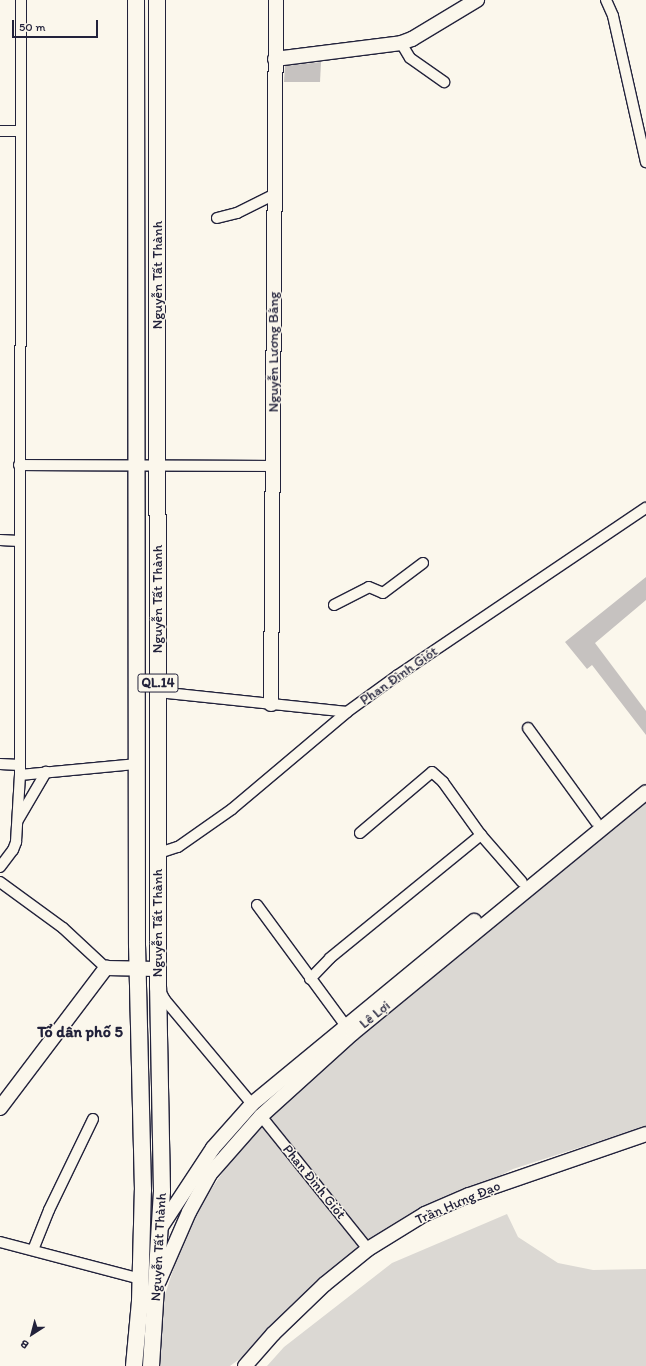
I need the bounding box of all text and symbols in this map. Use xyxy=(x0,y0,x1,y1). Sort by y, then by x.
scale bar xyxy=(14,12,100,38)
text: 50 m xyxy=(19,20,45,34)
street label: Nguyễn Tất Thành xyxy=(150,221,166,329)
street label: Nguyễn Lương Bằng xyxy=(266,292,282,412)
street label: Nguyễn Tất Thành xyxy=(150,545,166,653)
street label: Phan Đình Giót xyxy=(357,643,441,709)
road number: QL.14 xyxy=(137,672,179,694)
street label: Nguyễn Tất Thành xyxy=(150,869,166,977)
street label: Lê Lợi xyxy=(356,998,394,1032)
district label: Tổ dân phố 5 xyxy=(37,1022,123,1042)
street label: Phan Đình Giót xyxy=(279,1142,349,1222)
street label: Trần Hưng Đạo xyxy=(413,1178,503,1228)
street label: Nguyễn Tất Thành xyxy=(148,1192,170,1302)
north arrow xyxy=(12,1314,52,1354)
text: B xyxy=(18,1337,31,1351)

